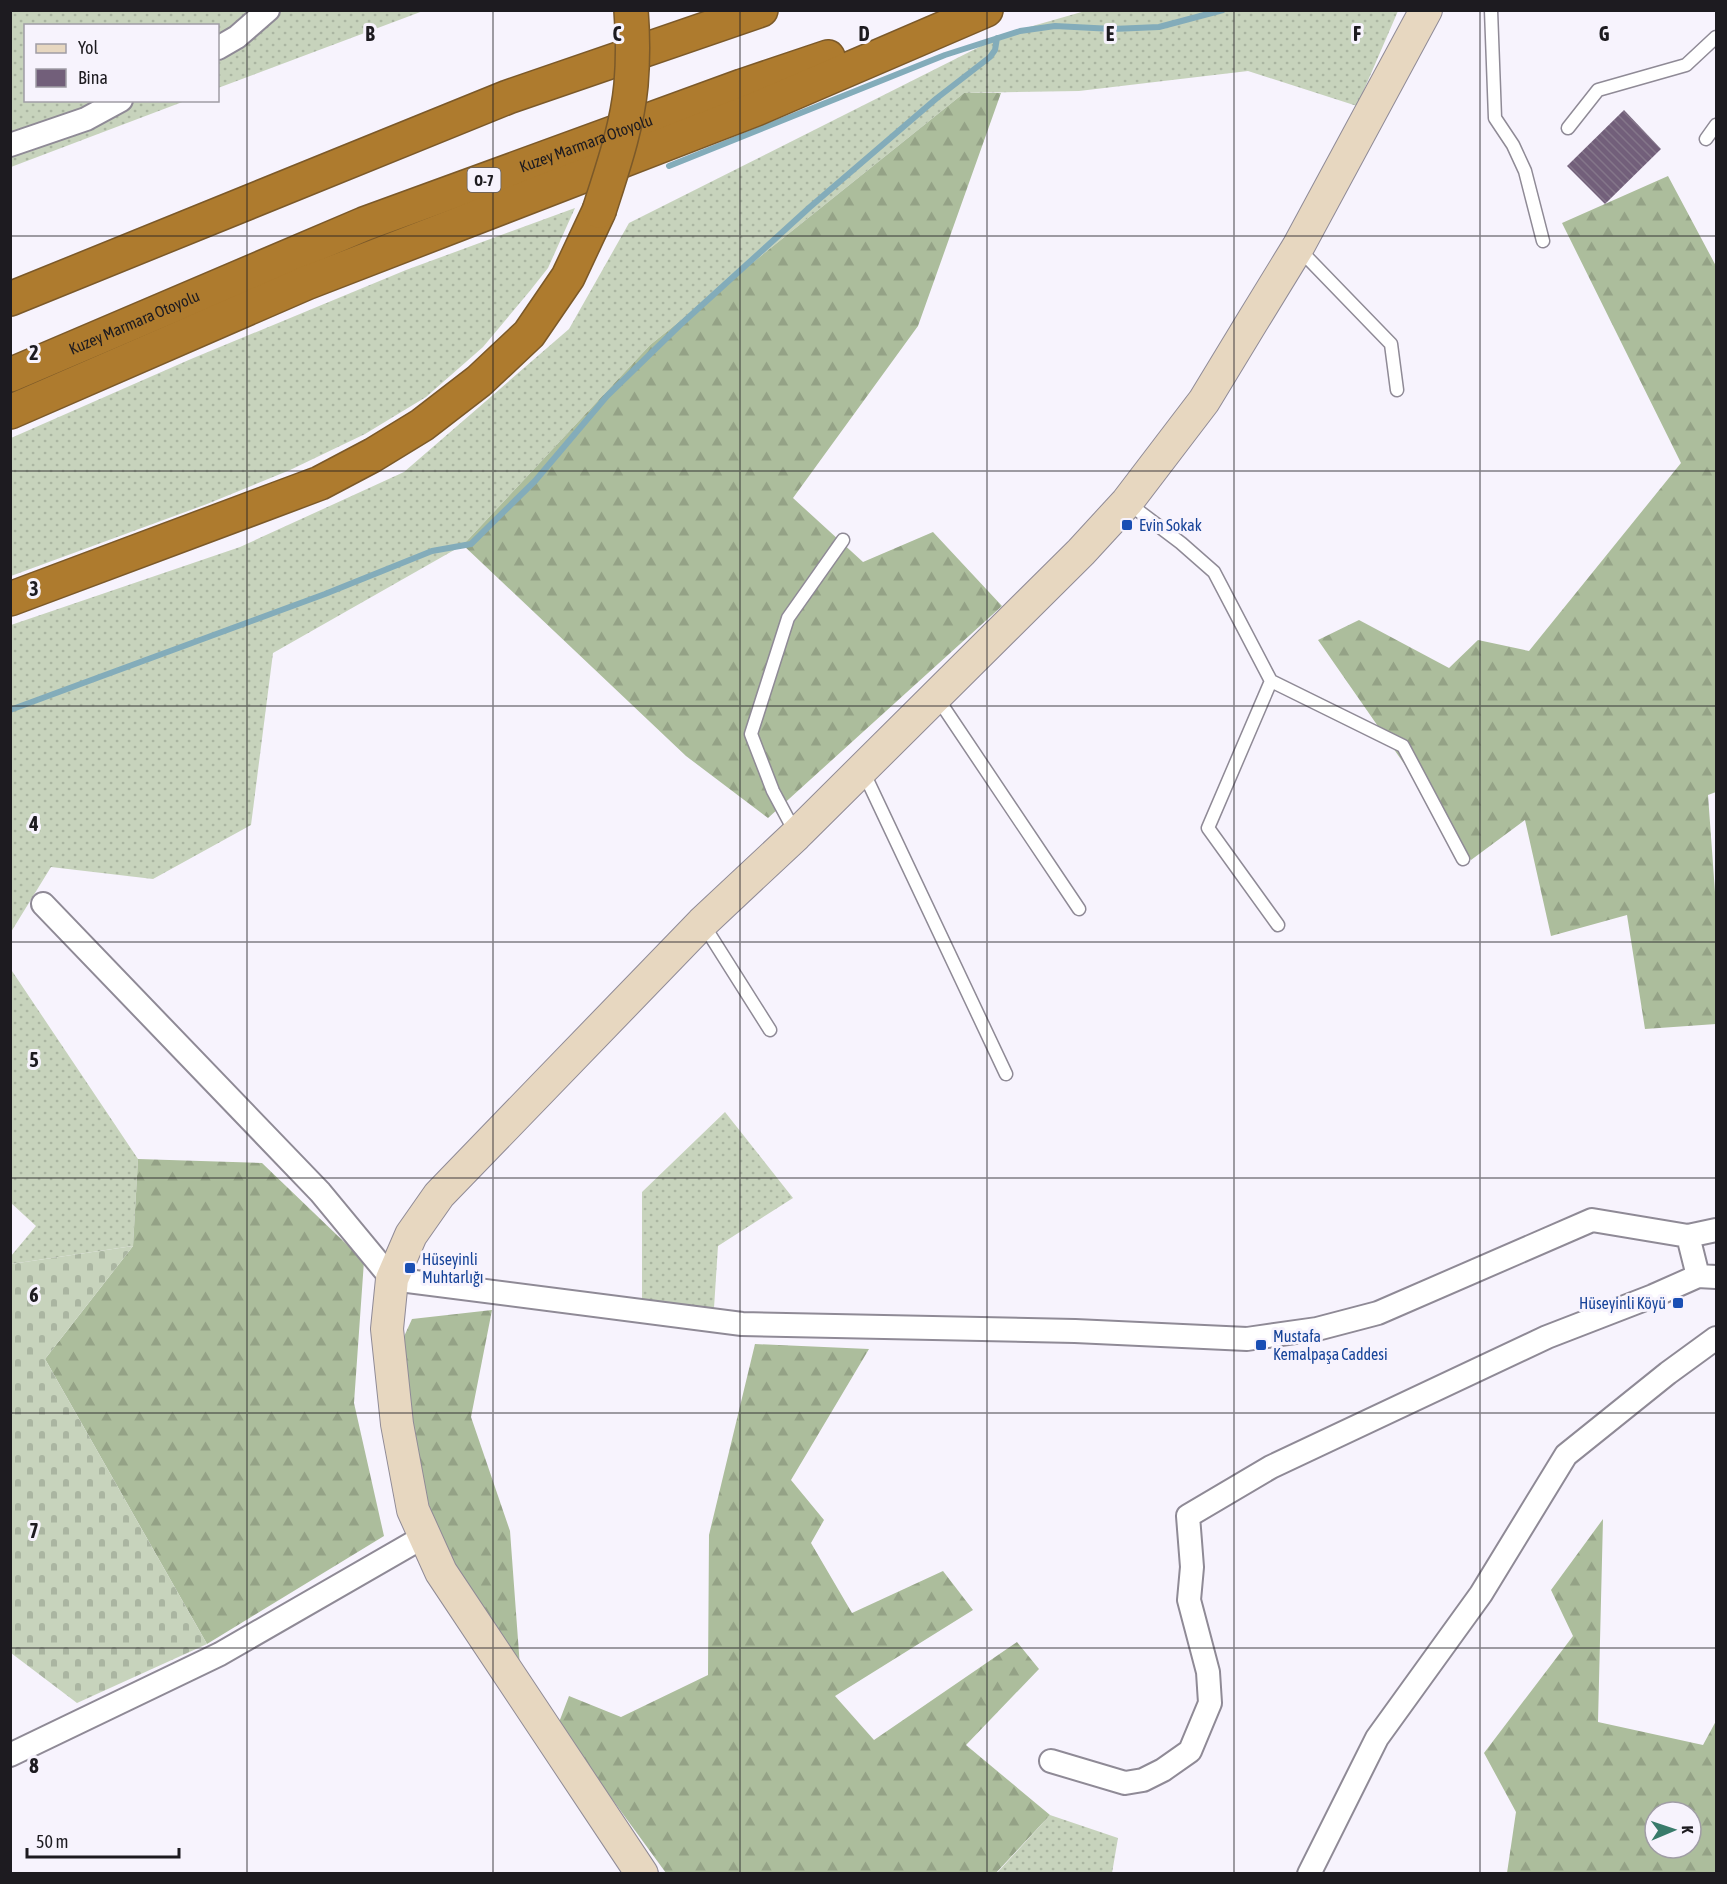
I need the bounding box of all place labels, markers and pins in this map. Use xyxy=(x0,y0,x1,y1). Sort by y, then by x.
place label: Evin Sokak xyxy=(1139,516,1202,534)
marker: Evin Sokak xyxy=(1120,518,1134,532)
place label: Hüseyinli Muhtarlığı xyxy=(422,1250,483,1287)
marker: Hüseyinli Muhtarlığı xyxy=(403,1261,417,1275)
place label: Hüseyinli Köyü xyxy=(1579,1294,1666,1313)
marker: Hüseyinli Köyü xyxy=(1671,1296,1685,1310)
place label: Mustafa Kemalpaşa Caddesi xyxy=(1273,1327,1388,1364)
marker: Mustafa Kemalpaşa Caddesi xyxy=(1254,1338,1268,1352)

